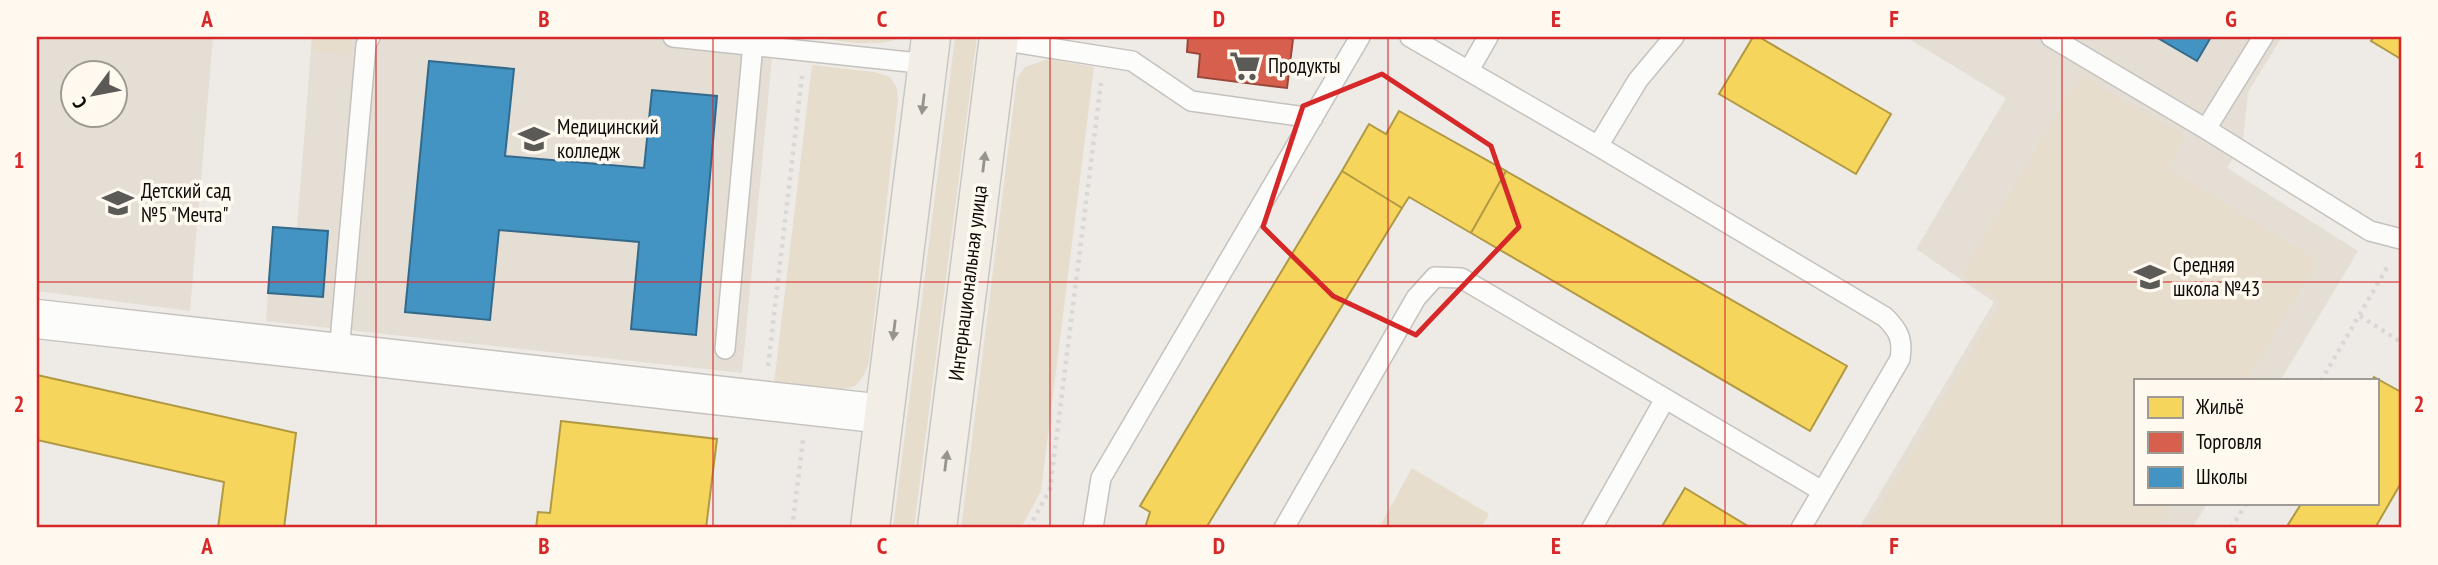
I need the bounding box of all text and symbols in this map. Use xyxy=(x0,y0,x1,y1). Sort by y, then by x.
text: A xyxy=(200,4,213,33)
text: B xyxy=(538,4,550,33)
text: C xyxy=(877,4,888,33)
text: D xyxy=(1213,4,1225,33)
text: E xyxy=(1551,4,1561,33)
text: F xyxy=(1889,4,1899,33)
text: G xyxy=(2225,4,2237,33)
supermarket icon: Продукты xyxy=(1228,49,1262,83)
place label: Продукты xyxy=(1268,52,1341,79)
north arrow xyxy=(60,60,130,130)
text: С xyxy=(67,93,92,113)
one-way arrow xyxy=(917,94,928,116)
place label: Медицинский колледж xyxy=(557,113,659,164)
school or university icon: Медицинский колледж xyxy=(517,122,551,156)
text: 1 xyxy=(14,145,25,174)
text: 1 xyxy=(2414,145,2425,174)
one-way arrow xyxy=(978,151,989,173)
place label: Детский сад №5 "Мечта" xyxy=(141,177,231,228)
street label: Интернациональная улица xyxy=(942,184,993,382)
school or university icon: Детский сад №5 "Мечта" xyxy=(101,186,135,220)
place label: Средняя школа №43 xyxy=(2173,251,2260,302)
school or university icon: Средняя школа №43 xyxy=(2133,260,2167,294)
one-way arrow xyxy=(889,319,900,341)
legend xyxy=(2134,379,2378,505)
text: 2 xyxy=(14,389,25,418)
text: 2 xyxy=(2414,389,2425,418)
text: Жильё xyxy=(2195,393,2244,420)
text: Торговля xyxy=(2196,428,2262,455)
one-way arrow xyxy=(940,449,951,471)
text: Школы xyxy=(2196,463,2248,490)
text: A xyxy=(200,531,213,560)
text: B xyxy=(538,531,550,560)
text: C xyxy=(877,531,888,560)
text: D xyxy=(1213,531,1225,560)
text: E xyxy=(1551,531,1561,560)
text: F xyxy=(1889,531,1899,560)
text: G xyxy=(2225,531,2237,560)

